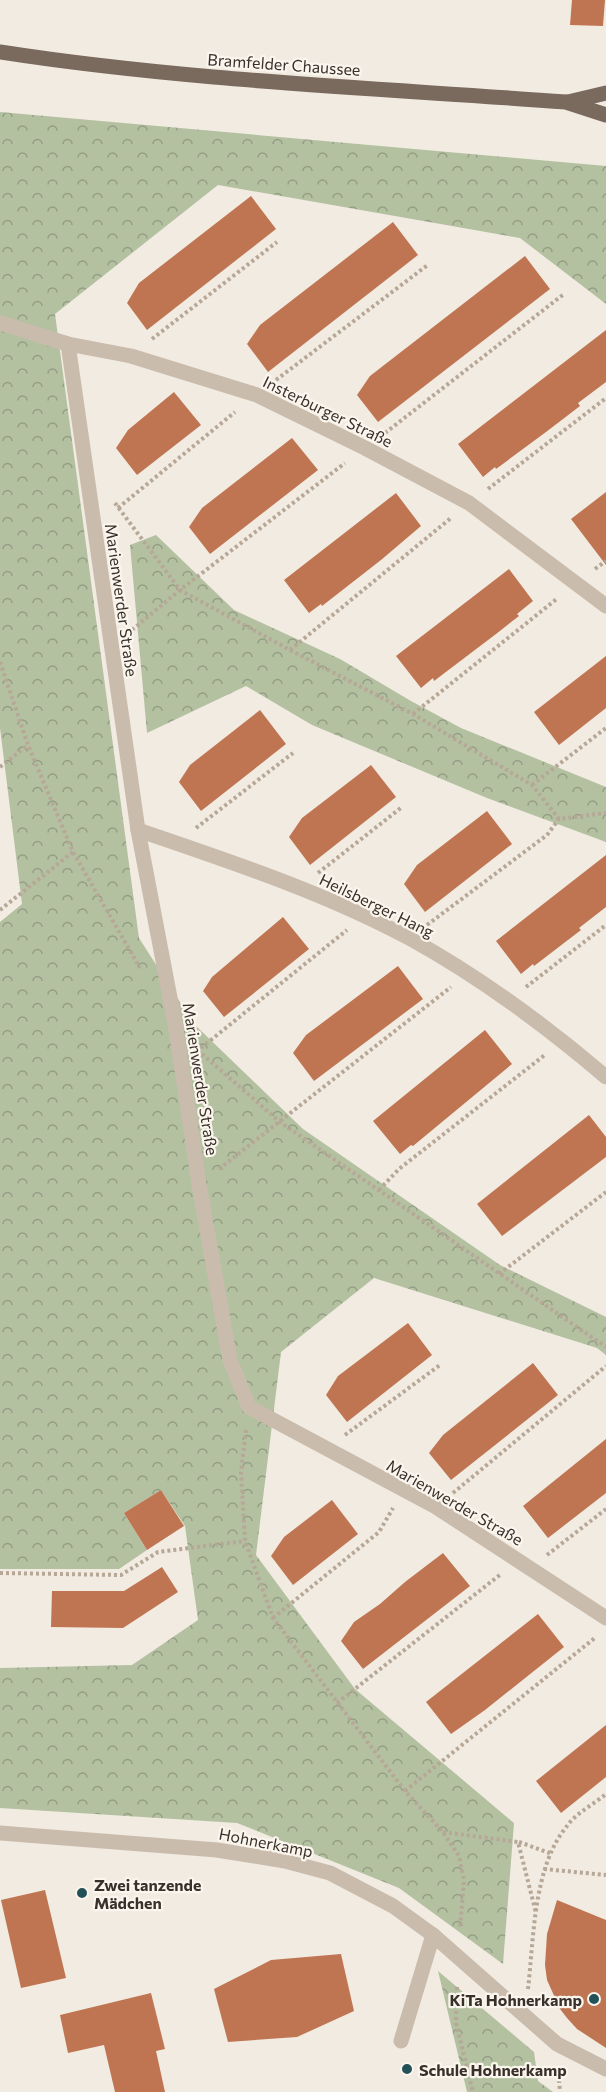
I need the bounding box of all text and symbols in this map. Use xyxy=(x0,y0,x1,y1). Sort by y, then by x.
street label: Bramfelder Chaussee xyxy=(207,49,361,79)
street label: Insterburger Straße xyxy=(260,371,396,451)
street label: Marienwerder Straße xyxy=(102,522,142,678)
street label: Heilsberger Hang xyxy=(317,869,438,941)
street label: Marienwerder Straße xyxy=(180,1001,222,1157)
street label: Marienwerder Straße xyxy=(383,1455,527,1549)
street label: Hohnerkamp xyxy=(217,1824,315,1860)
place label: Zwei tanzende Mädchen xyxy=(94,1875,201,1912)
marker: Zwei tanzende Mädchen xyxy=(75,1886,89,1900)
place label: KiTa Hohnerkamp xyxy=(450,1990,582,2009)
marker: KiTa Hohnerkamp xyxy=(587,1992,601,2006)
place label: Schule Hohnerkamp xyxy=(419,2060,567,2079)
marker: Schule Hohnerkamp xyxy=(400,2062,414,2076)

